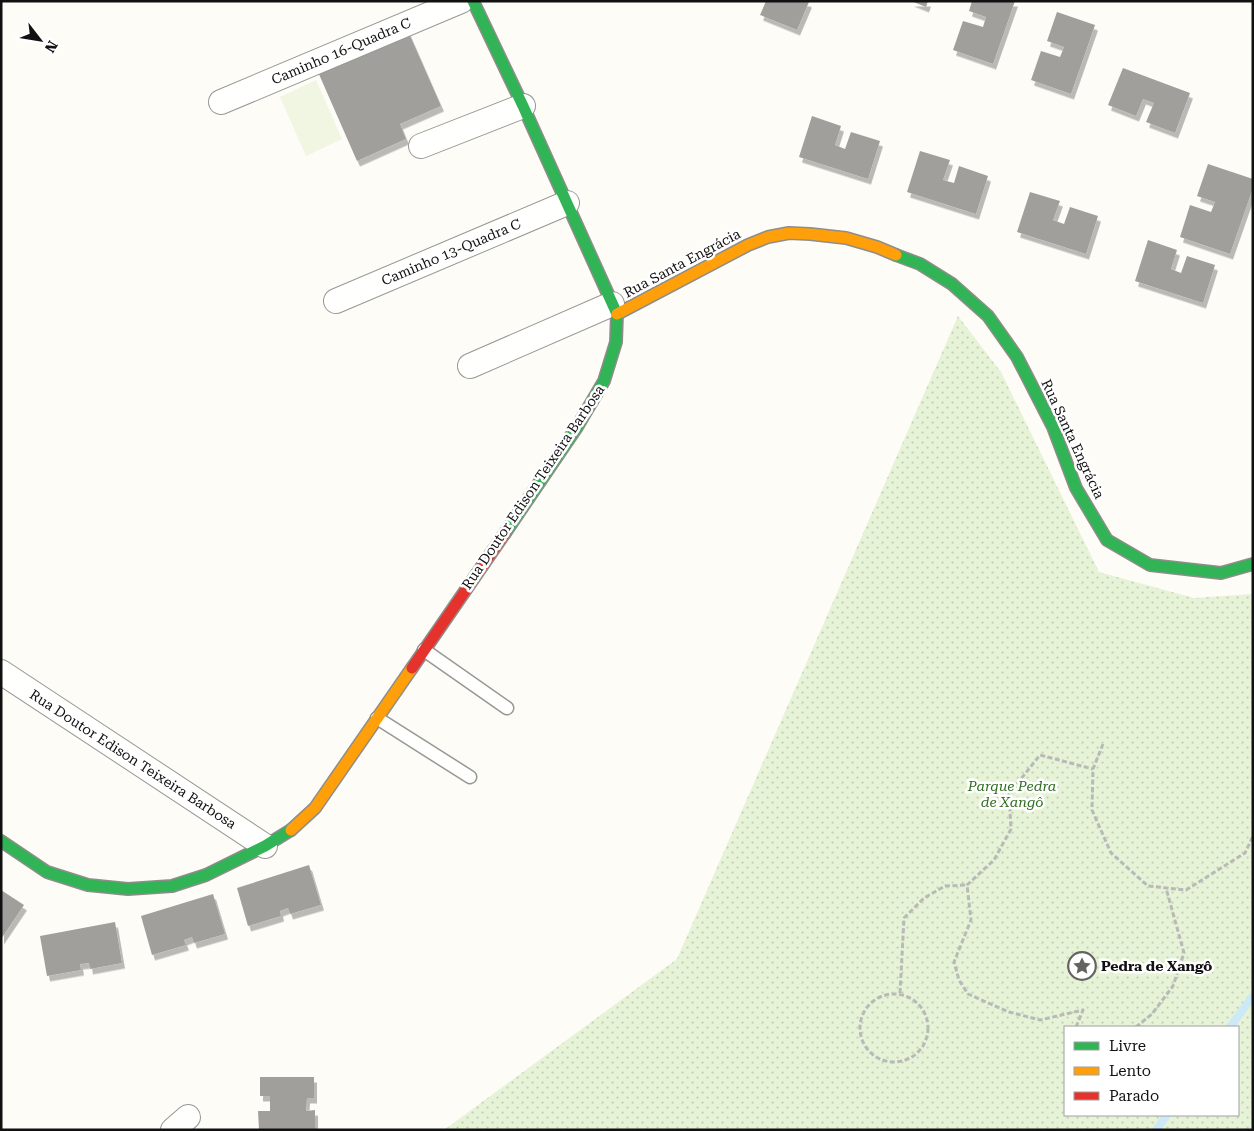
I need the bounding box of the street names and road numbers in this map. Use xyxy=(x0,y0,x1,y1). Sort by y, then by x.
street label: Caminho 16-Quadra C xyxy=(269,14,413,88)
street label: Caminho 13-Quadra C xyxy=(379,215,523,289)
street label: Rua Santa Engrácia xyxy=(621,225,743,301)
street label: Rua Santa Engrácia xyxy=(1038,377,1108,502)
street label: Rua Doutor Edison Teixeira Barbosa xyxy=(459,382,608,592)
street label: Rua Doutor Edison Teixeira Barbosa xyxy=(27,686,239,832)

